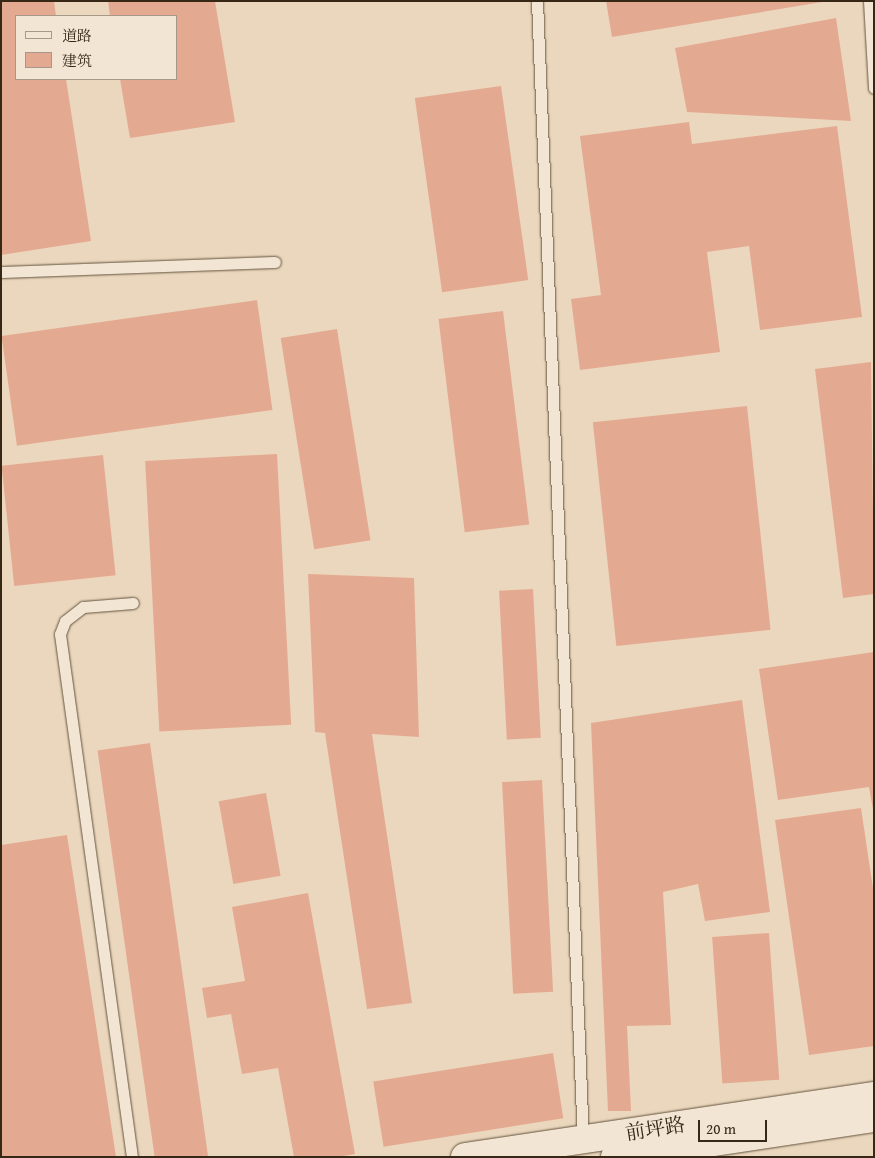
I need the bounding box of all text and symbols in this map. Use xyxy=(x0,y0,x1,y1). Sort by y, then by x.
legend xyxy=(15,15,178,80)
text: 道路 xyxy=(62,25,92,46)
text: 建筑 xyxy=(62,50,92,71)
scale bar xyxy=(700,1110,769,1142)
street label: 前坪路 xyxy=(623,1111,687,1145)
text: 20 m xyxy=(706,1118,736,1139)

